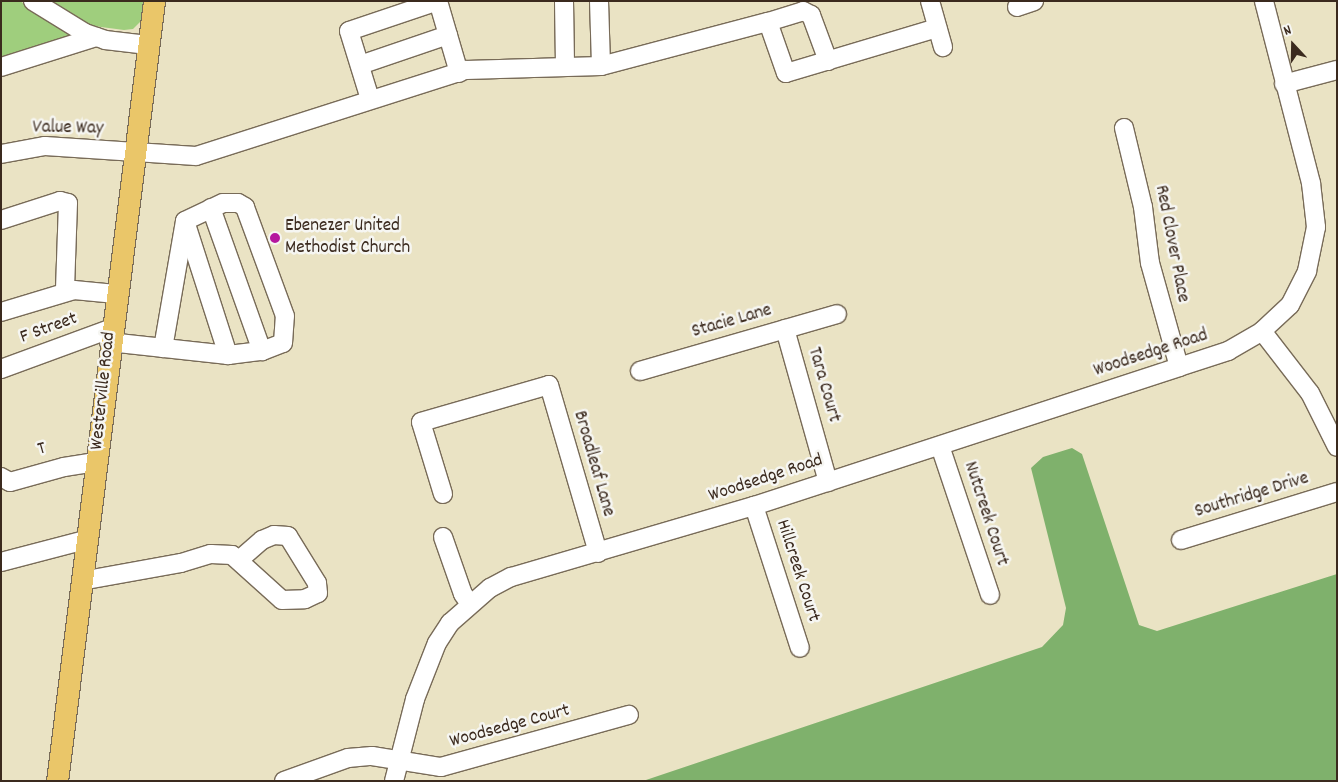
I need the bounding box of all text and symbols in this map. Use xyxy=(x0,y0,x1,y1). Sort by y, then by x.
north arrow xyxy=(1268,20,1318,70)
text: N xyxy=(1281,20,1294,42)
street label: Value Way xyxy=(32,117,104,141)
street label: Red Clover Place xyxy=(1148,183,1194,305)
place label: Ebenezer United Methodist Church xyxy=(285,216,410,260)
marker: Ebenezer United Methodist Church xyxy=(269,232,281,244)
street label: Stacie Lane xyxy=(689,300,775,344)
street label: F Street xyxy=(17,308,81,350)
street label: Woodsedge Road xyxy=(1091,325,1211,383)
street label: Westerville Road xyxy=(86,331,122,451)
street label: Tara Court xyxy=(801,345,845,425)
street label: Broadleaf Lane xyxy=(567,408,619,520)
street label: T xyxy=(36,438,48,462)
street label: Woodsedge Road xyxy=(706,450,826,508)
street label: Nutcreek Court xyxy=(957,459,1013,569)
street label: Southridge Drive xyxy=(1192,468,1312,524)
street label: Hillcreek Court xyxy=(770,517,824,625)
street label: Woodsedge Court xyxy=(448,700,572,754)

